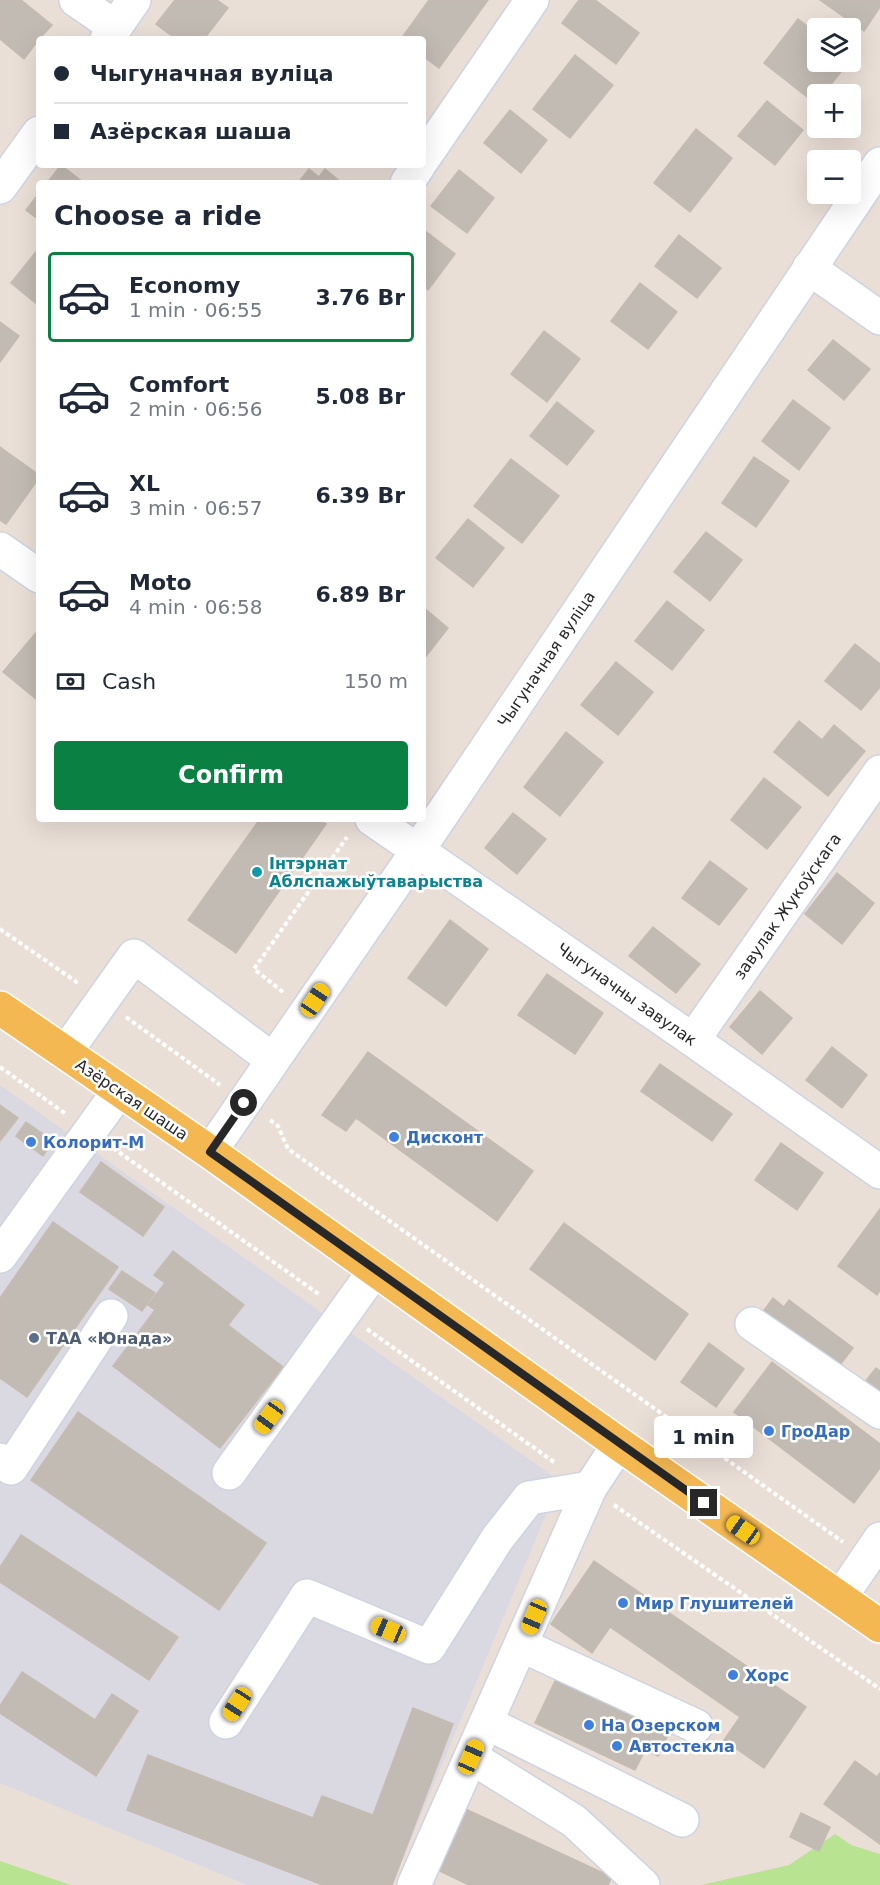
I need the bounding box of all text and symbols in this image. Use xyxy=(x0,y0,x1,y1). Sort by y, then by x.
map controls xyxy=(807,18,861,204)
button: layers xyxy=(807,18,861,72)
text: Чыгуначная вуліца xyxy=(90,61,334,86)
button: + xyxy=(807,84,861,138)
text: Азёрская шаша xyxy=(90,119,292,144)
button: − xyxy=(807,150,861,204)
text: Choose a ride xyxy=(54,200,262,231)
icon: car xyxy=(57,270,111,324)
text: Economy xyxy=(129,273,240,298)
text: 3.76 Br xyxy=(315,285,405,310)
text: 1 min · 06:55 xyxy=(129,298,263,322)
icon: car xyxy=(57,369,111,423)
text: Comfort xyxy=(129,372,229,397)
text: 5.08 Br xyxy=(315,384,405,409)
text: 2 min · 06:56 xyxy=(129,397,263,421)
icon: car xyxy=(57,468,111,522)
text: XL xyxy=(129,471,160,496)
text: 6.39 Br xyxy=(315,483,405,508)
text: 3 min · 06:57 xyxy=(129,496,263,520)
icon: car xyxy=(57,567,111,621)
text: Moto xyxy=(129,570,192,595)
text: 6.89 Br xyxy=(315,582,405,607)
street label: Чыгуначная вуліца xyxy=(494,587,599,731)
text: 4 min · 06:58 xyxy=(129,595,263,619)
icon: cash xyxy=(54,665,87,698)
text: Cash xyxy=(102,669,156,694)
text: 150 m xyxy=(344,669,408,693)
button: Confirm xyxy=(54,741,408,810)
street label: завулак Жукоўскага xyxy=(730,830,845,983)
place label: Інтэрнат Аблспажыўтаварыства xyxy=(269,854,483,891)
marker: Інтэрнат Аблспажыўтаварыства xyxy=(250,865,264,879)
street label: Чыгуначны завулак xyxy=(553,939,701,1050)
car xyxy=(297,980,333,1020)
street label: Азёрская шаша xyxy=(72,1055,191,1144)
route start xyxy=(230,1089,257,1116)
place label: Дисконт xyxy=(406,1128,484,1147)
marker: Дисконт xyxy=(387,1130,401,1144)
place label: Колорит-М xyxy=(43,1133,144,1152)
marker: Колорит-М xyxy=(24,1135,38,1149)
place label: ТАА «Юнада» xyxy=(46,1329,172,1348)
marker: ТАА «Юнада» xyxy=(27,1331,41,1345)
car xyxy=(251,1397,287,1437)
callout: 1 min xyxy=(654,1416,754,1458)
place label: ГроДар xyxy=(781,1422,850,1441)
marker: ГроДар xyxy=(762,1424,776,1438)
text: 1 min xyxy=(672,1425,735,1449)
route end xyxy=(690,1489,717,1516)
car xyxy=(723,1512,763,1548)
place label: Мир Глушителей xyxy=(635,1594,794,1613)
marker: Мир Глушителей xyxy=(616,1596,630,1610)
car xyxy=(519,1597,549,1637)
car xyxy=(368,1615,408,1645)
place label: Хорс xyxy=(745,1666,789,1685)
marker: Хорс xyxy=(726,1668,740,1682)
car xyxy=(220,1684,254,1724)
place label: На Озерском xyxy=(601,1716,720,1735)
marker: На Озерском xyxy=(582,1718,596,1732)
car xyxy=(455,1737,487,1777)
place label: Автостекла xyxy=(629,1737,735,1756)
marker: Автостекла xyxy=(610,1739,624,1753)

